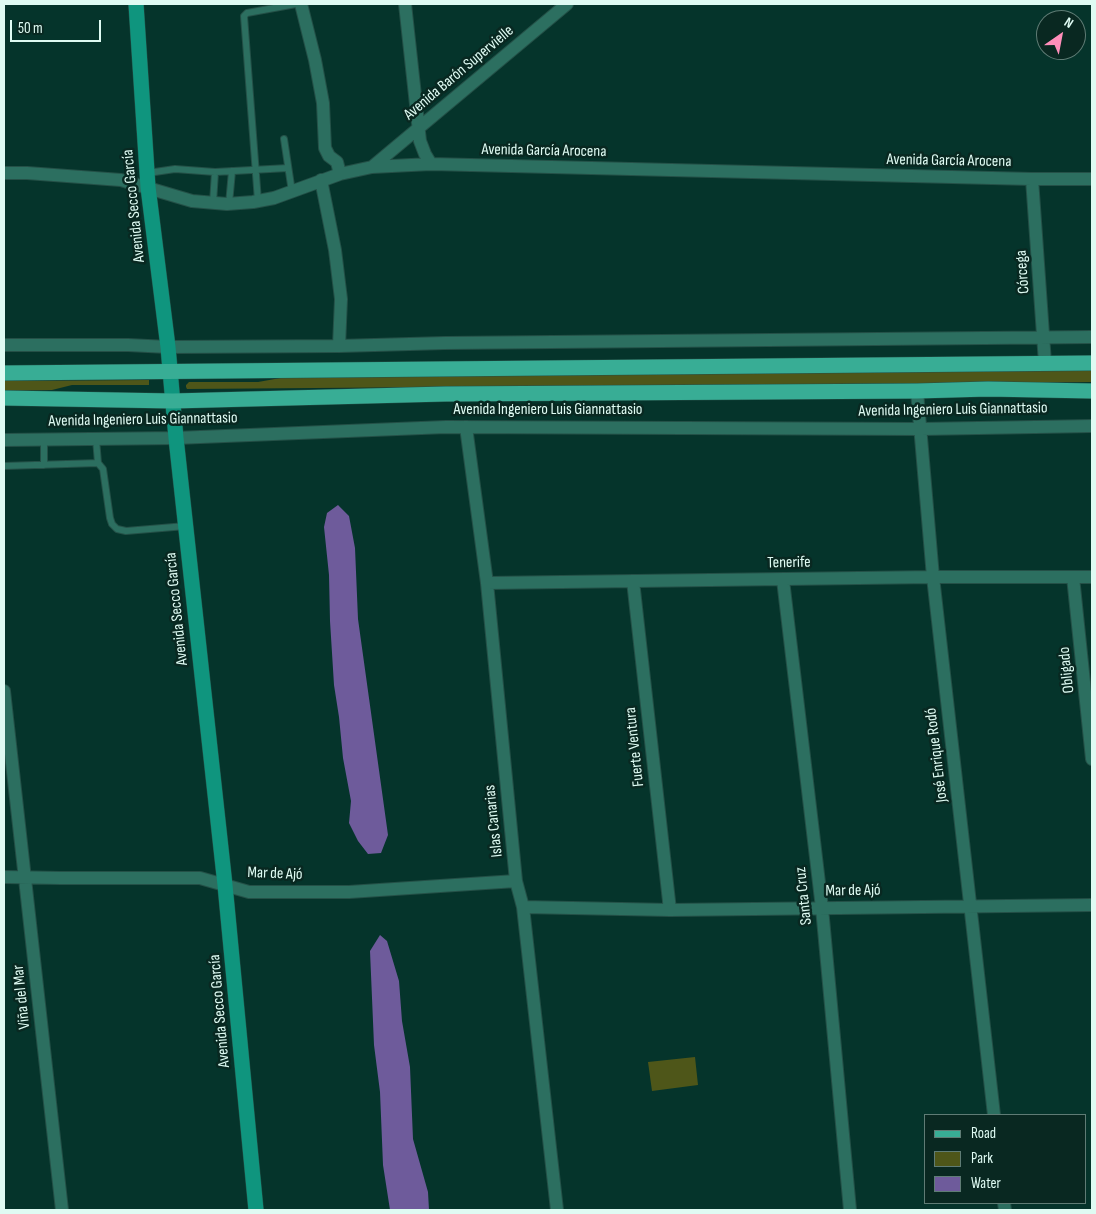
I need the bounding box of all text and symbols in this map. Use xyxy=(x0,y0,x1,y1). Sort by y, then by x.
scale bar xyxy=(12,10,104,42)
north arrow xyxy=(1036,10,1086,60)
text: N xyxy=(1061,14,1077,32)
text: 50 m xyxy=(18,19,43,38)
street label: Avenida Barón Supervielle xyxy=(400,22,518,124)
street label: Avenida García Arocena xyxy=(481,140,607,162)
street label: Avenida Secco García xyxy=(119,149,149,263)
street label: Avenida García Arocena xyxy=(886,150,1012,172)
street label: Córcega xyxy=(1012,250,1034,294)
street label: Avenida Ingeniero Luis Giannattasio xyxy=(858,399,1048,421)
street label: Avenida Ingeniero Luis Giannattasio xyxy=(453,400,643,420)
street label: Avenida Ingeniero Luis Giannattasio xyxy=(48,409,238,431)
street label: Avenida Secco García xyxy=(162,552,192,666)
street label: Tenerife xyxy=(767,553,811,573)
street label: Obligado xyxy=(1055,646,1079,694)
street label: Fuerte Ventura xyxy=(621,706,649,788)
street label: José Enrique Rodó xyxy=(922,707,952,803)
street label: Islas Canarias xyxy=(481,784,507,858)
street label: Mar de Ajó xyxy=(247,863,303,885)
street label: Santa Cruz xyxy=(791,866,817,926)
street label: Mar de Ajó xyxy=(825,881,881,901)
street label: Avenida Secco García xyxy=(205,954,235,1068)
street label: Viña del Mar xyxy=(9,964,35,1030)
legend xyxy=(924,1114,1086,1204)
text: Road xyxy=(971,1124,996,1143)
text: Park xyxy=(971,1149,993,1168)
text: Water xyxy=(971,1174,1001,1193)

